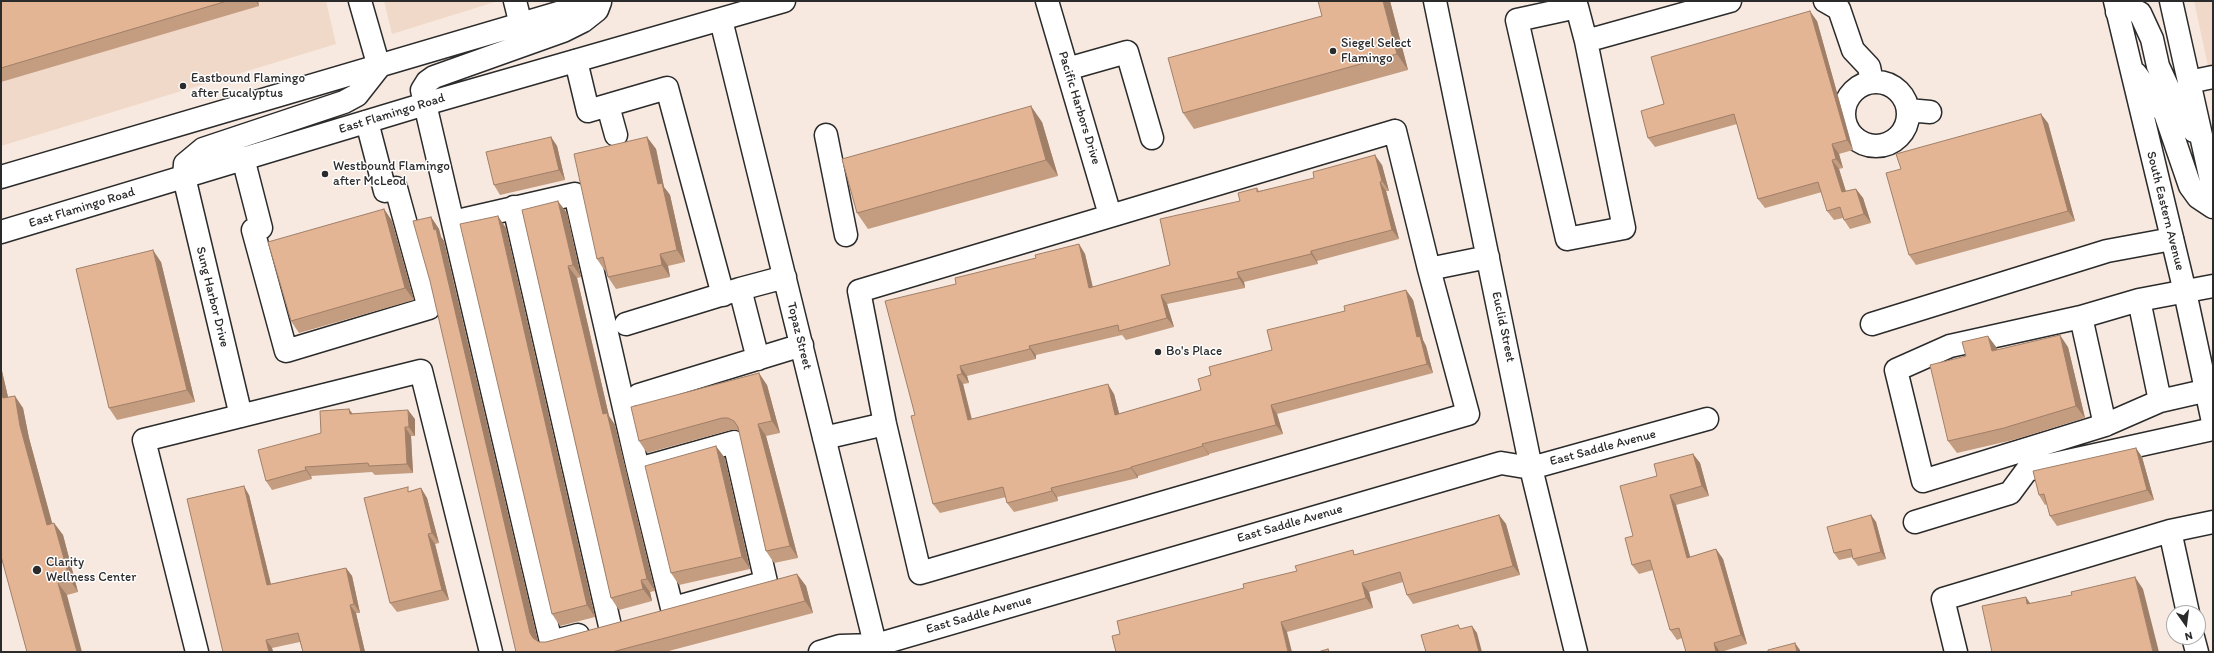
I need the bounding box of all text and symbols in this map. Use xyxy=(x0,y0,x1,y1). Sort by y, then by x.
place label: Siegel Select Flamingo xyxy=(1341,36,1412,67)
marker: Siegel Select Flamingo xyxy=(1328,46,1338,56)
street label: Pacific Harbors Drive xyxy=(1054,49,1104,167)
place label: Eastbound Flamingo after Eucalyptus xyxy=(191,71,305,102)
marker: Eastbound Flamingo after Eucalyptus xyxy=(178,81,188,91)
street label: East Flamingo Road xyxy=(337,90,447,138)
street label: South Eastern Avenue xyxy=(2143,150,2187,272)
place label: Westbound Flamingo after McLeod xyxy=(333,159,450,190)
marker: Westbound Flamingo after McLeod xyxy=(320,169,330,179)
street label: East Flamingo Road xyxy=(27,184,137,232)
street label: Sung Harbor Drive xyxy=(192,245,232,349)
street label: Euclid Street xyxy=(1488,290,1518,364)
street label: Topaz Street xyxy=(783,301,815,371)
place label: Bo's Place xyxy=(1166,344,1222,360)
marker: Bo's Place xyxy=(1153,347,1163,357)
street label: East Saddle Avenue xyxy=(1548,426,1658,470)
street label: East Saddle Avenue xyxy=(1235,501,1345,547)
place label: Clarity Wellness Center xyxy=(46,555,136,586)
marker: Clarity Wellness Center xyxy=(31,564,43,576)
street label: East Saddle Avenue xyxy=(924,592,1034,638)
north arrow xyxy=(2166,605,2206,645)
text: N xyxy=(2184,629,2194,643)

